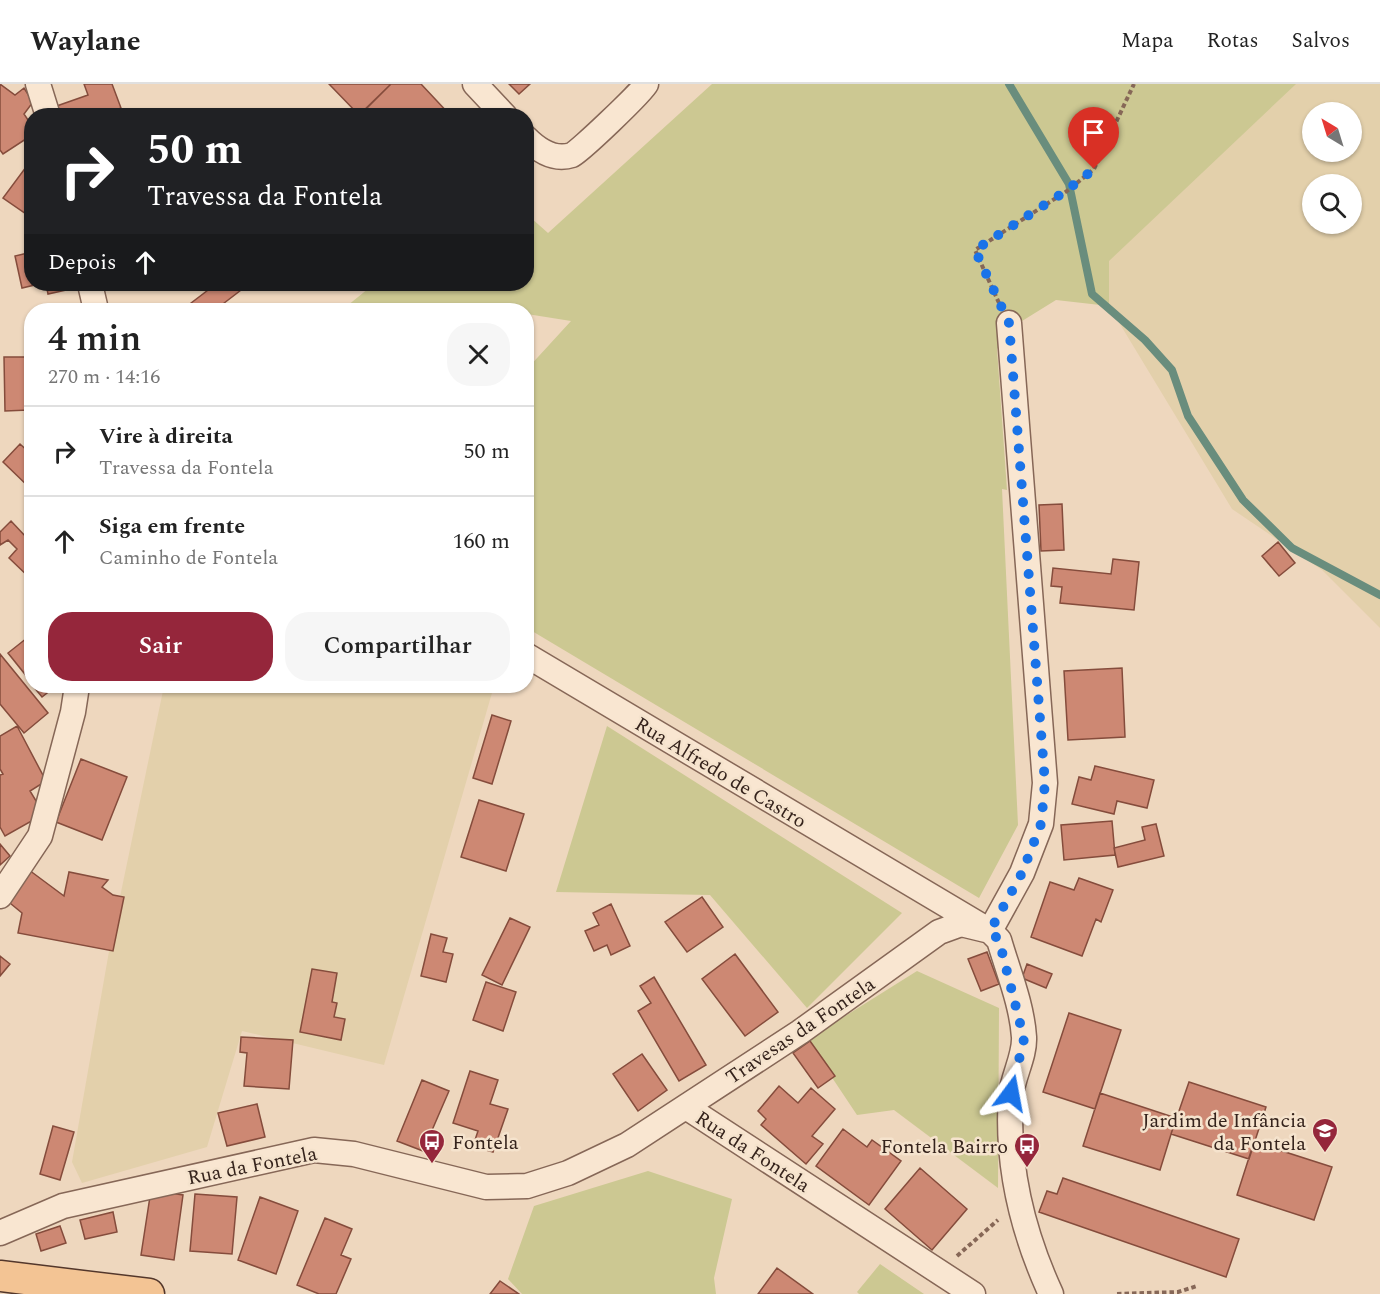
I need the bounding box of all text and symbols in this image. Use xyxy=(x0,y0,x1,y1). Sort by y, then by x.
text: Waylane xyxy=(30,20,141,63)
text: Mapa xyxy=(1121,25,1174,57)
text: Rotas xyxy=(1207,25,1259,57)
text: Salvos xyxy=(1292,25,1350,57)
north arrow xyxy=(1302,102,1362,162)
map controls xyxy=(1302,102,1362,234)
pin xyxy=(1068,107,1119,169)
icon: arrive xyxy=(1077,116,1110,149)
text: 50 m xyxy=(147,119,242,182)
icon: right xyxy=(48,132,126,210)
button: search xyxy=(1302,174,1362,234)
text: Travessa da Fontela xyxy=(147,176,383,218)
text: Depois xyxy=(48,246,117,279)
icon: ahead xyxy=(129,246,162,279)
text: 4 min xyxy=(48,312,141,367)
button: close xyxy=(447,323,510,386)
text: 270 m · 14:16 xyxy=(48,362,160,392)
text: Vire à direita xyxy=(99,420,233,453)
icon: right xyxy=(48,435,81,468)
text: 50 m xyxy=(464,435,510,468)
text: Travessa da Fontela xyxy=(99,453,273,483)
text: Siga em frente xyxy=(99,510,245,543)
icon: ahead xyxy=(48,525,81,558)
text: 160 m xyxy=(453,525,510,558)
text: Caminho de Fontela xyxy=(99,543,278,573)
button: Sair xyxy=(48,612,273,681)
button: Compartilhar xyxy=(285,612,510,681)
street label: Rua Alfredo de Castro xyxy=(629,710,812,836)
street label: Travesas da Fontela xyxy=(720,969,882,1092)
position arrow xyxy=(979,1061,1043,1125)
street label: Rua da Fontela xyxy=(689,1103,816,1200)
place label: Jardim de Infância da Fontela xyxy=(1142,1106,1306,1159)
school or university icon: Jardim de Infância da Fontela xyxy=(1310,1116,1340,1154)
bus stop icon: Fontela xyxy=(417,1127,447,1165)
place label: Fontela xyxy=(452,1128,519,1158)
bus stop icon: Fontela Bairro xyxy=(1012,1131,1042,1169)
place label: Fontela Bairro xyxy=(881,1132,1008,1162)
street label: Rua da Fontela xyxy=(185,1139,320,1193)

